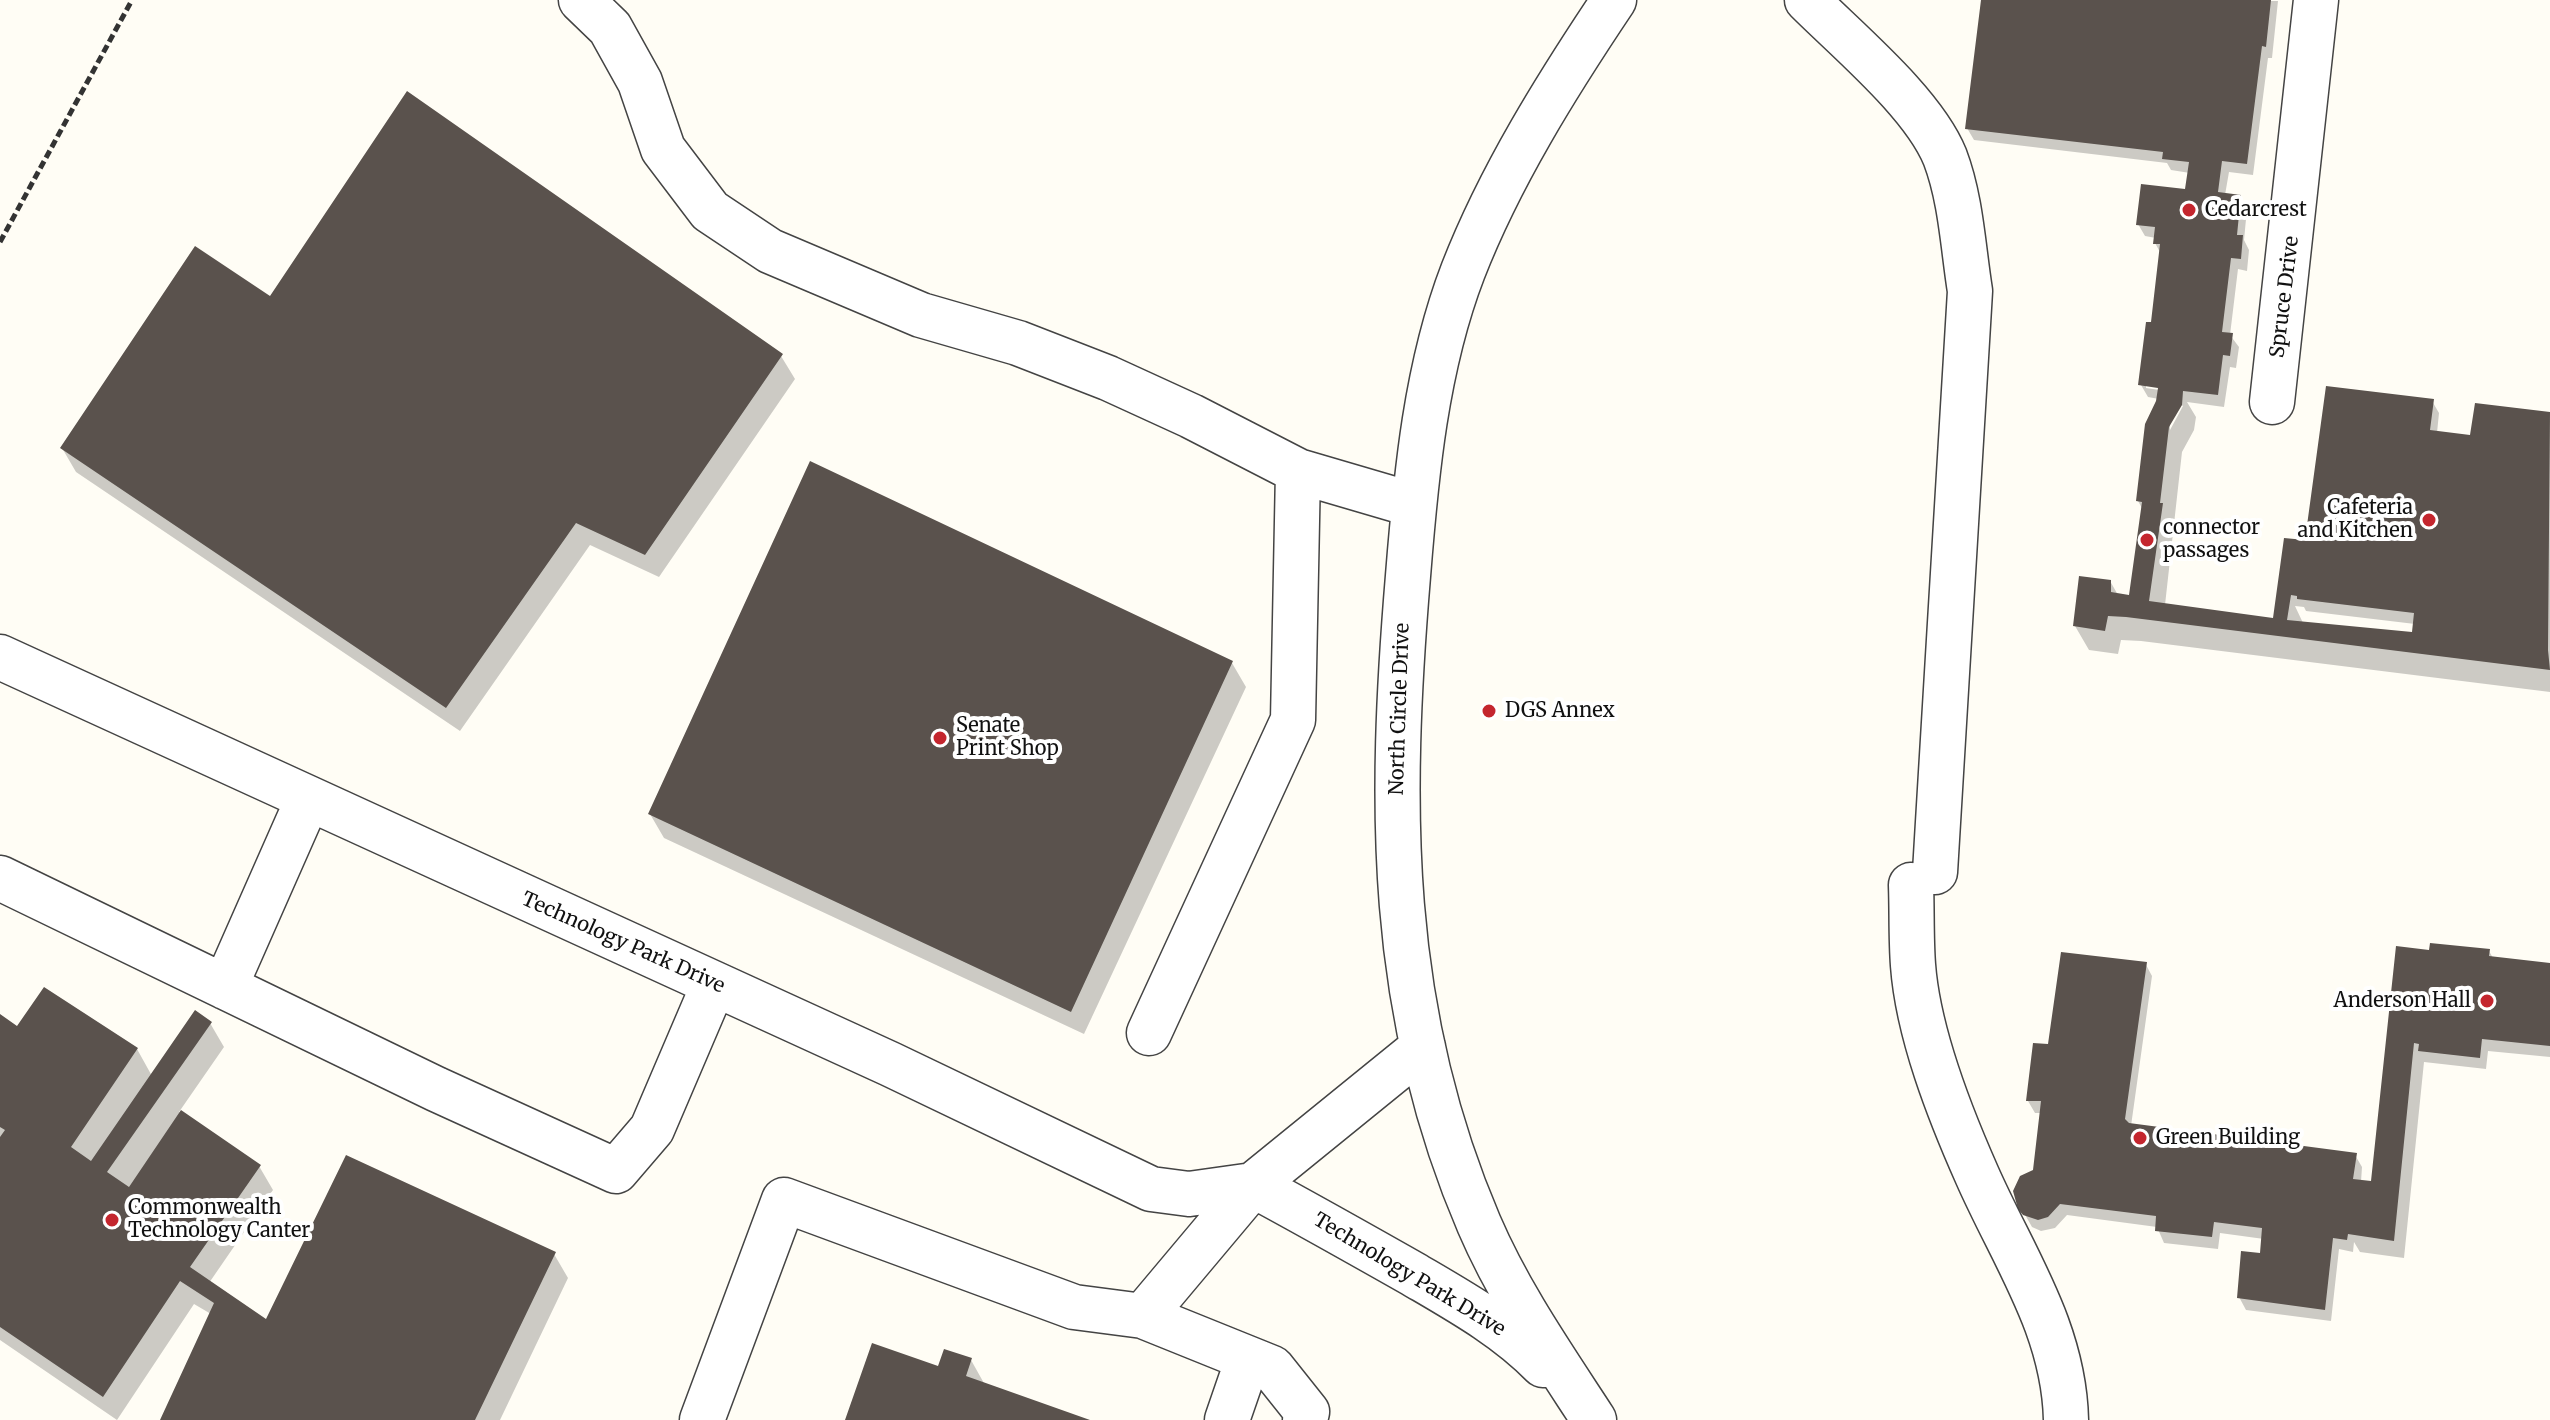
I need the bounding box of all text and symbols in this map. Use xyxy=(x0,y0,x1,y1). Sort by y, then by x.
place label: Cedarcrest xyxy=(2205,198,2307,222)
marker: Cedarcrest xyxy=(2180,201,2198,219)
street label: Spruce Drive xyxy=(2266,235,2304,359)
place label: Cafeteria and Kitchen xyxy=(2298,496,2413,543)
marker: Cafeteria and Kitchen xyxy=(2420,511,2438,529)
place label: connector passages xyxy=(2163,516,2260,563)
marker: connector passages xyxy=(2138,531,2156,549)
street label: North Circle Drive xyxy=(1385,622,1415,796)
place label: DGS Annex xyxy=(1505,699,1615,723)
marker: DGS Annex xyxy=(1480,702,1498,720)
place label: Senate Print Shop xyxy=(956,714,1059,761)
marker: Senate Print Shop xyxy=(931,729,949,747)
street label: Technology Park Drive xyxy=(518,887,728,999)
place label: Anderson Hall xyxy=(2334,989,2471,1013)
marker: Anderson Hall xyxy=(2478,992,2496,1010)
place label: Green Building xyxy=(2156,1126,2300,1150)
marker: Green Building xyxy=(2131,1129,2149,1147)
place label: Commonwealth Technology Canter xyxy=(128,1196,310,1243)
street label: Technology Park Drive xyxy=(1309,1208,1509,1342)
marker: Commonwealth Technology Canter xyxy=(103,1211,121,1229)

